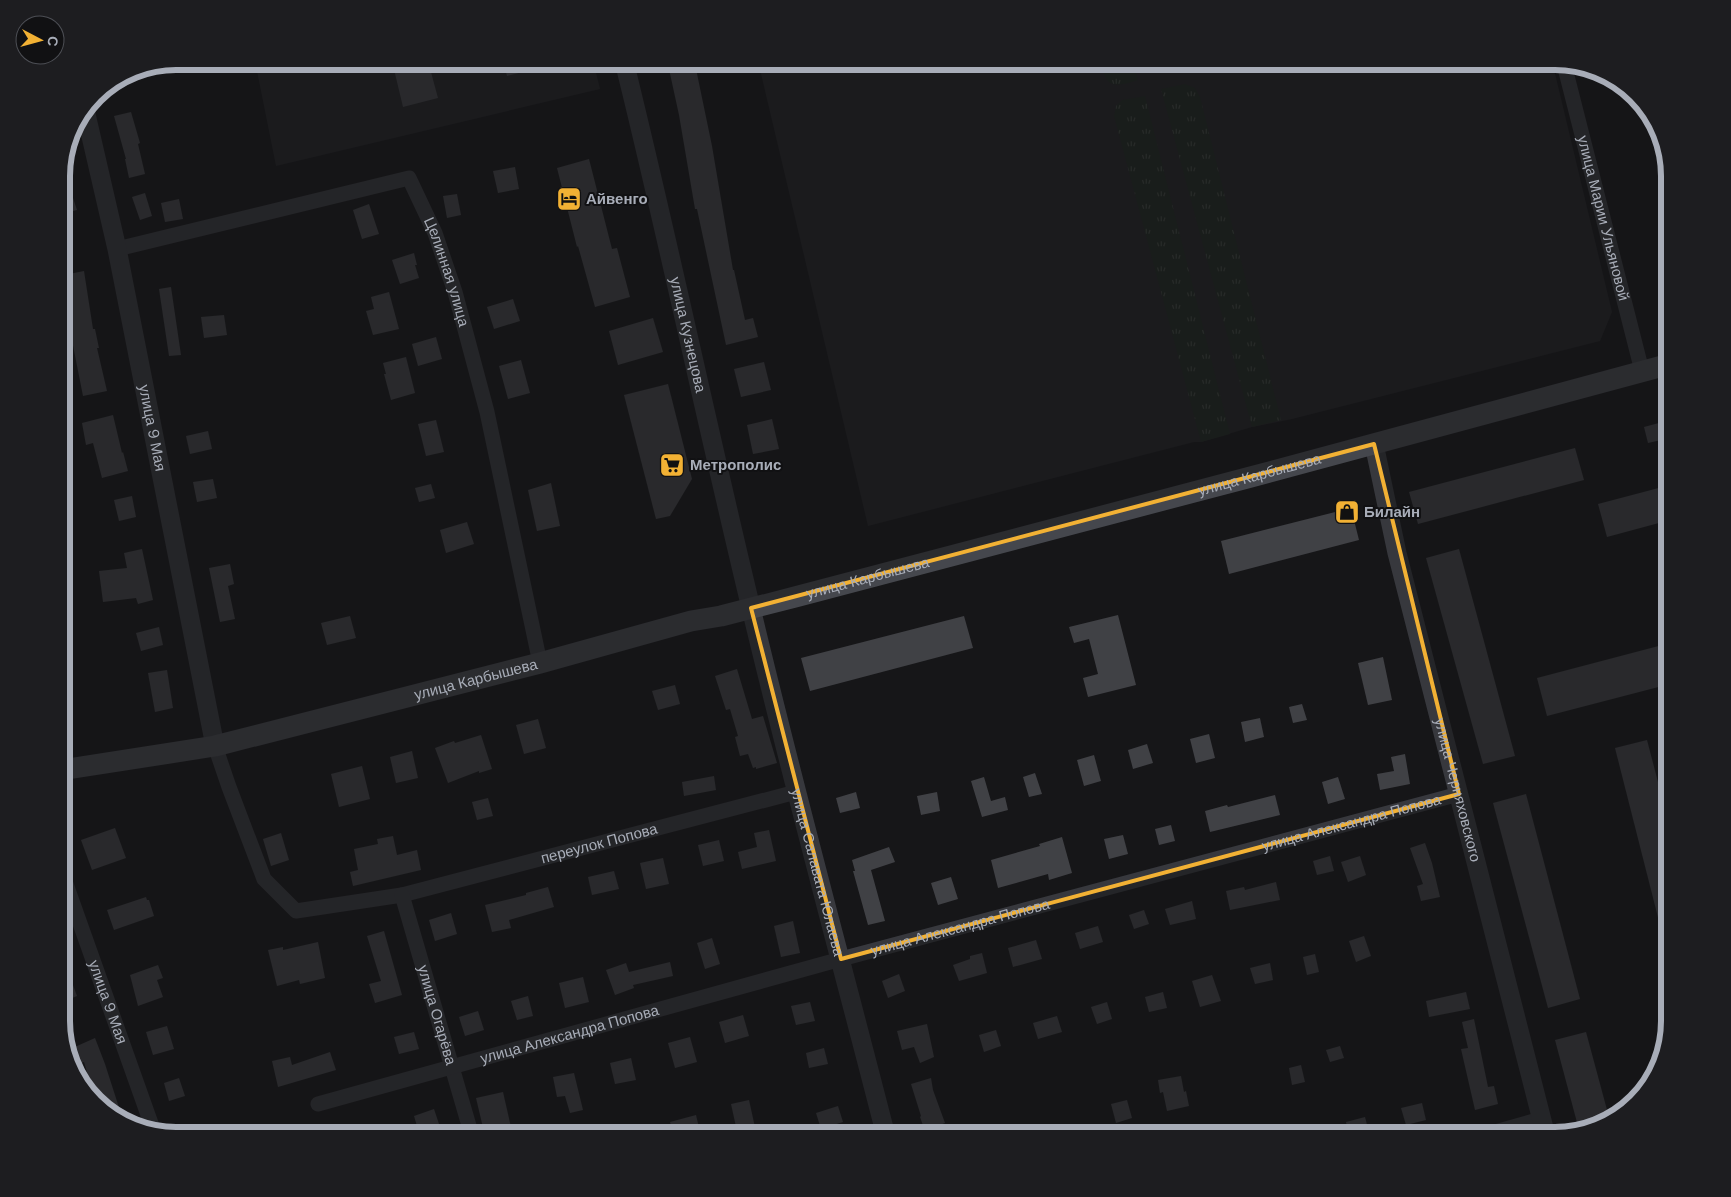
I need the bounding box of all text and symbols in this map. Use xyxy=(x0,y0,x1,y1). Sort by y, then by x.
north arrow xyxy=(15,15,65,65)
text: С xyxy=(43,35,62,47)
street label: улица Марии Ульяновой xyxy=(1573,133,1634,303)
hotel icon: Айвенго xyxy=(556,186,582,212)
place label: Айвенго xyxy=(586,189,648,209)
street label: Целинная улица xyxy=(419,214,474,330)
street label: улица Кузнецова xyxy=(665,275,711,395)
street label: улица 9 Мая xyxy=(134,383,171,473)
street label: улица Карбышева xyxy=(1196,448,1324,501)
supermarket icon: Метрополис xyxy=(659,452,685,478)
place label: Метрополис xyxy=(690,455,781,475)
shop icon: Билайн xyxy=(1334,499,1360,525)
place label: Билайн xyxy=(1364,502,1420,522)
street label: улица Карбышева xyxy=(804,552,932,604)
street label: улица Карбышева xyxy=(412,654,540,705)
street label: улица Черняховского xyxy=(1430,716,1486,864)
street label: улица Салавата Юлаева xyxy=(786,786,849,959)
street label: улица Александра Попова xyxy=(1260,789,1444,856)
street label: переулок Попова xyxy=(539,818,660,868)
street label: улица Александра Попова xyxy=(868,894,1052,961)
street label: улица 9 Мая xyxy=(84,957,132,1047)
street label: улица Огарёва xyxy=(413,963,461,1068)
street label: улица Александра Попова xyxy=(478,1000,662,1069)

